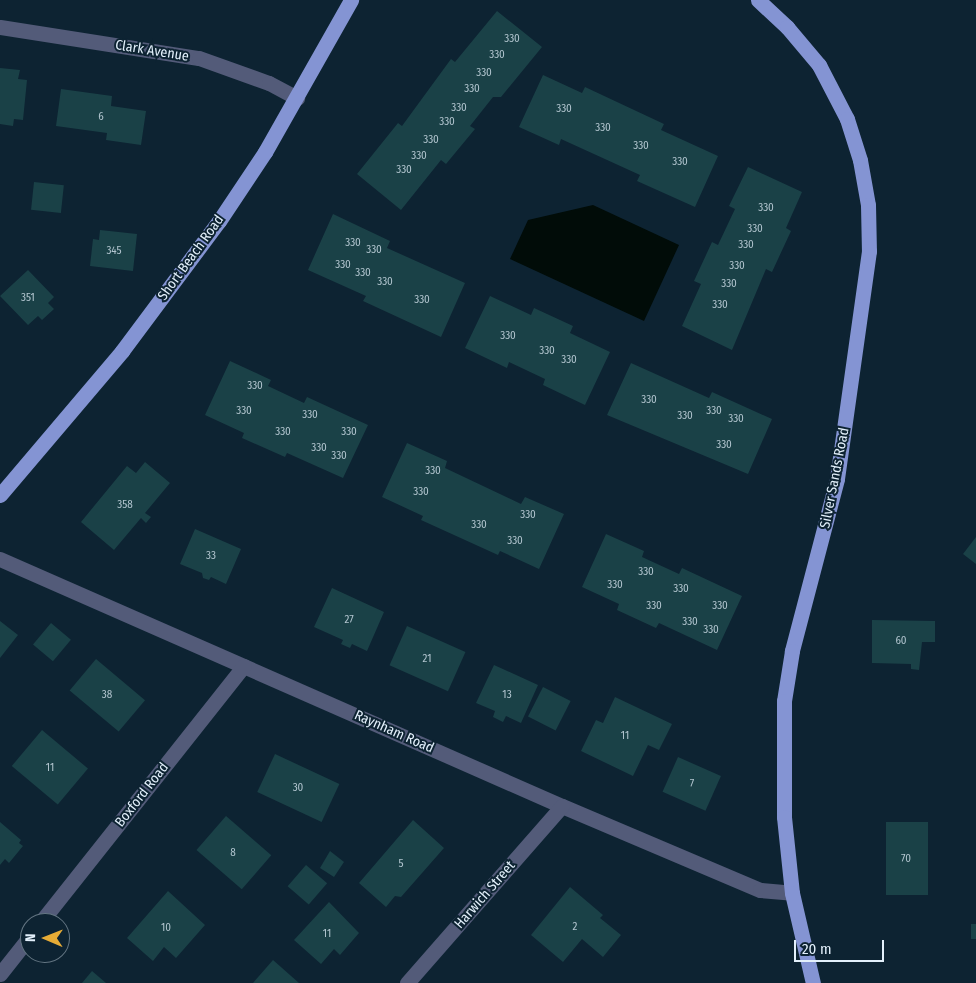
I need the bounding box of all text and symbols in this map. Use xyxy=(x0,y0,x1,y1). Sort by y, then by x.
house number: 330 xyxy=(504,32,520,46)
street label: Clark Avenue xyxy=(114,37,190,65)
house number: 330 xyxy=(489,48,505,62)
house number: 330 xyxy=(476,66,492,80)
house number: 330 xyxy=(464,82,480,96)
house number: 330 xyxy=(451,101,467,115)
house number: 330 xyxy=(556,102,572,116)
house number: 6 xyxy=(98,110,104,124)
house number: 330 xyxy=(439,115,455,129)
house number: 330 xyxy=(595,121,611,135)
house number: 330 xyxy=(423,133,439,147)
house number: 330 xyxy=(633,139,649,153)
house number: 330 xyxy=(411,149,427,163)
house number: 330 xyxy=(672,155,688,169)
house number: 330 xyxy=(396,163,412,177)
house number: 330 xyxy=(758,201,774,215)
street label: Short Beach Road xyxy=(154,212,228,304)
house number: 330 xyxy=(747,222,763,236)
house number: 330 xyxy=(345,236,361,250)
house number: 330 xyxy=(738,238,754,252)
house number: 330 xyxy=(366,243,382,257)
house number: 345 xyxy=(106,244,122,258)
house number: 330 xyxy=(335,258,351,272)
house number: 330 xyxy=(729,259,745,273)
house number: 330 xyxy=(355,266,371,280)
house number: 330 xyxy=(377,275,393,289)
house number: 330 xyxy=(721,277,737,291)
house number: 351 xyxy=(21,291,35,305)
house number: 330 xyxy=(414,293,430,307)
house number: 330 xyxy=(712,298,728,312)
house number: 330 xyxy=(500,329,516,343)
house number: 330 xyxy=(539,344,555,358)
house number: 330 xyxy=(561,353,577,367)
house number: 330 xyxy=(247,379,263,393)
house number: 330 xyxy=(641,393,657,407)
house number: 330 xyxy=(236,404,252,418)
house number: 330 xyxy=(706,404,722,418)
house number: 330 xyxy=(302,408,318,422)
house number: 330 xyxy=(677,409,693,423)
house number: 330 xyxy=(728,412,744,426)
house number: 330 xyxy=(275,425,291,439)
house number: 330 xyxy=(341,425,357,439)
street label: Silver Sands Road xyxy=(817,426,853,530)
house number: 330 xyxy=(716,438,732,452)
house number: 330 xyxy=(311,441,327,455)
house number: 330 xyxy=(331,449,347,463)
house number: 330 xyxy=(425,464,441,478)
house number: 330 xyxy=(413,485,429,499)
house number: 358 xyxy=(117,498,133,512)
house number: 330 xyxy=(520,508,536,522)
house number: 330 xyxy=(471,518,487,532)
house number: 330 xyxy=(507,534,523,548)
house number: 33 xyxy=(206,549,216,563)
house number: 330 xyxy=(638,565,654,579)
house number: 330 xyxy=(607,578,623,592)
house number: 330 xyxy=(673,582,689,596)
house number: 330 xyxy=(646,599,662,613)
house number: 330 xyxy=(712,599,728,613)
house number: 27 xyxy=(344,613,354,627)
house number: 330 xyxy=(682,615,698,629)
house number: 330 xyxy=(703,623,719,637)
house number: 60 xyxy=(895,634,907,648)
house number: 21 xyxy=(423,652,431,666)
house number: 38 xyxy=(102,688,112,702)
house number: 13 xyxy=(502,688,512,702)
street label: Raynham Road xyxy=(352,707,436,757)
house number: 11 xyxy=(621,729,629,743)
street label: Boxford Road xyxy=(112,760,172,830)
house number: 11 xyxy=(46,761,54,775)
house number: 7 xyxy=(690,777,694,791)
house number: 30 xyxy=(293,781,303,795)
house number: 8 xyxy=(230,846,236,860)
house number: 70 xyxy=(901,852,911,866)
house number: 5 xyxy=(398,857,404,871)
street label: Harwich Street xyxy=(451,858,519,932)
north arrow xyxy=(20,913,70,963)
house number: 2 xyxy=(573,920,577,934)
house number: 10 xyxy=(161,921,171,935)
house number: 11 xyxy=(323,927,331,941)
scale bar xyxy=(796,930,886,962)
text: N xyxy=(22,933,39,942)
text: 20 m xyxy=(802,940,832,958)

